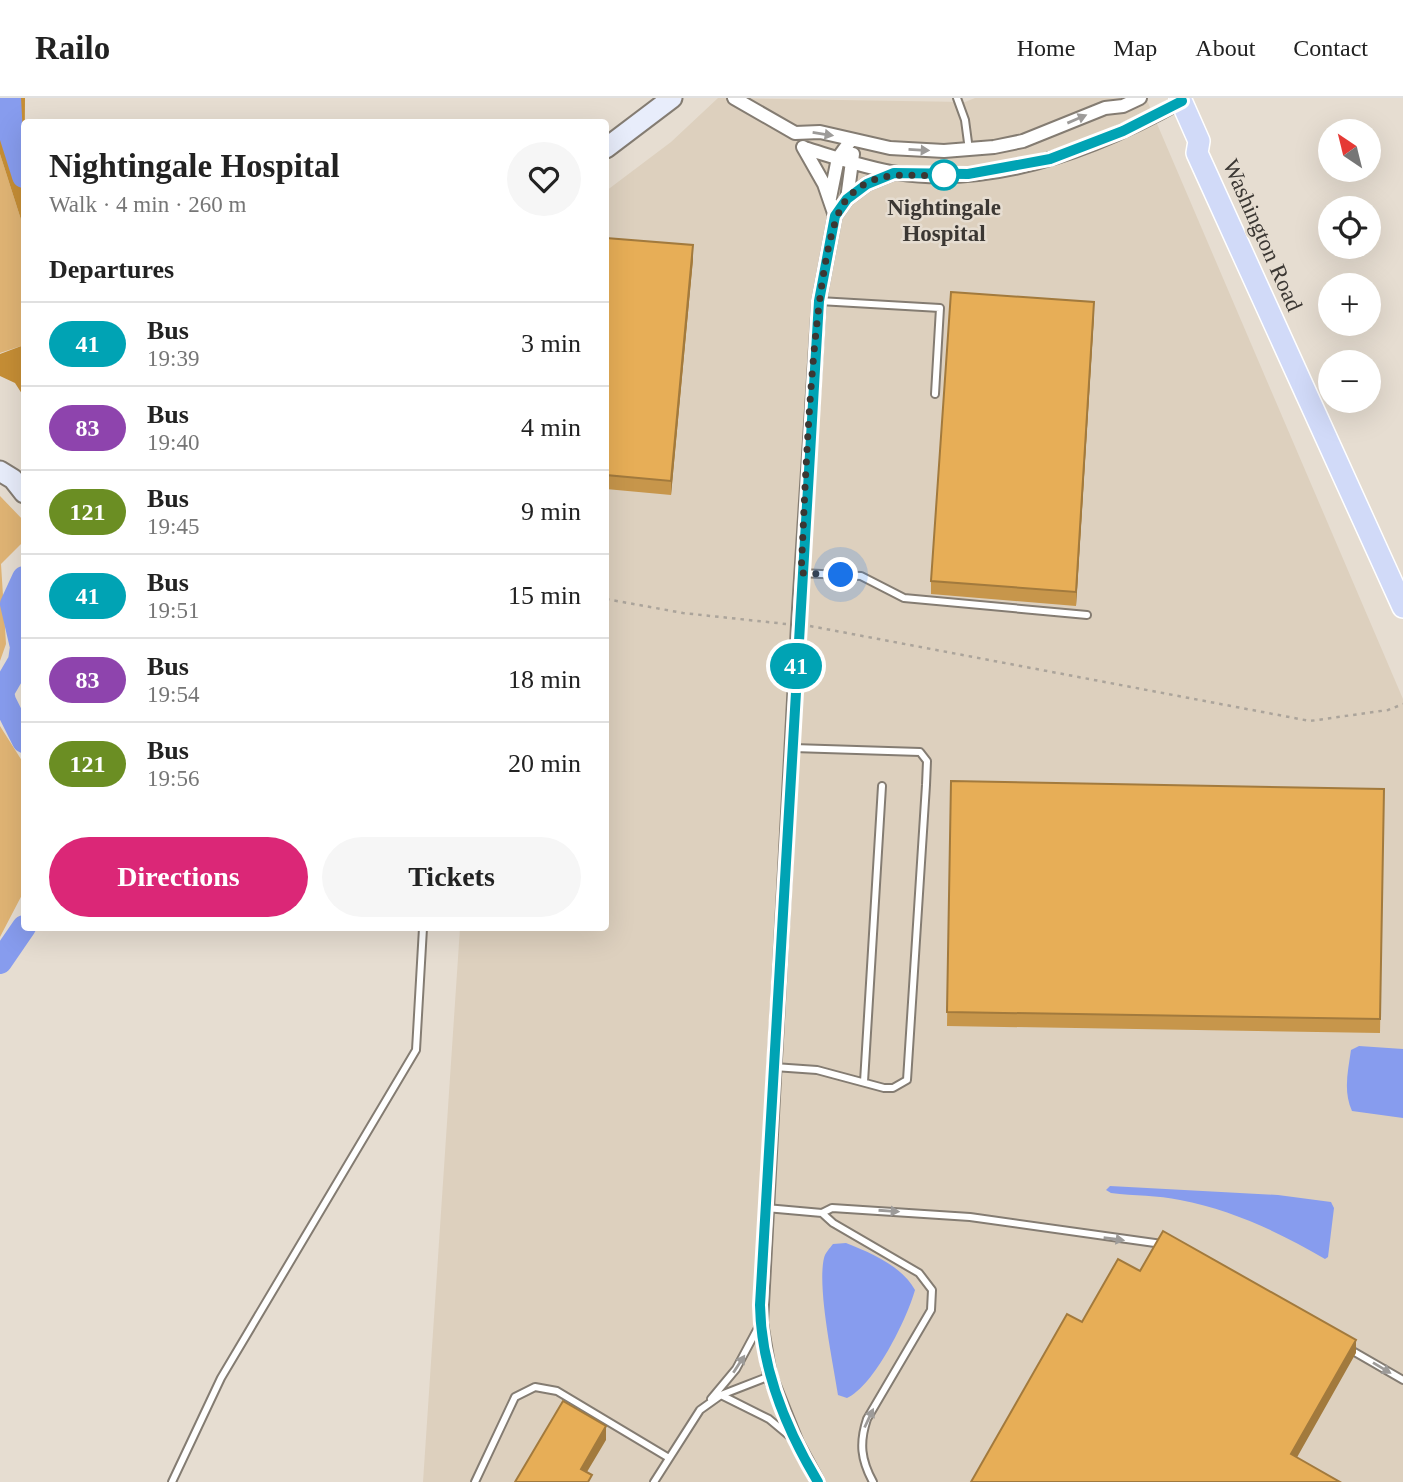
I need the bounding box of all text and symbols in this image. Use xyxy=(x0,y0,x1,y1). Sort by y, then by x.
text: Railo xyxy=(35,30,110,66)
text: Home xyxy=(1017,35,1075,61)
text: Map xyxy=(1113,35,1157,61)
text: About xyxy=(1195,35,1255,61)
text: Contact xyxy=(1293,35,1368,61)
one-way arrow xyxy=(1067,114,1088,125)
north arrow xyxy=(1318,119,1381,182)
map controls xyxy=(1318,119,1381,413)
one-way arrow xyxy=(812,129,834,140)
button: heart xyxy=(507,142,581,216)
one-way arrow xyxy=(908,145,930,156)
text: Nightingale Hospital xyxy=(49,148,340,184)
street label: Washington Road xyxy=(1218,155,1307,315)
marker: Nightingale Hospital xyxy=(929,160,959,190)
text: Walk · 4 min · 260 m xyxy=(49,192,246,217)
place label: Nightingale Hospital xyxy=(887,195,1001,246)
button: locate xyxy=(1318,196,1381,259)
text: Departures xyxy=(49,255,174,284)
button: + xyxy=(1318,273,1381,336)
text: Bus xyxy=(147,316,189,345)
text: 3 min xyxy=(521,329,581,358)
text: 41 xyxy=(76,331,100,357)
text: 19:39 xyxy=(147,346,199,371)
button: − xyxy=(1318,350,1381,413)
text: Bus xyxy=(147,400,189,429)
text: 4 min xyxy=(521,413,581,442)
text: 83 xyxy=(76,415,100,441)
text: 19:40 xyxy=(147,430,199,455)
text: Bus xyxy=(147,484,189,513)
text: 9 min xyxy=(521,497,581,526)
text: 121 xyxy=(70,499,106,525)
text: 19:45 xyxy=(147,514,199,539)
your location xyxy=(823,557,858,592)
text: Bus xyxy=(147,568,189,597)
text: 15 min xyxy=(508,581,581,610)
text: 41 xyxy=(76,583,100,609)
text: 19:51 xyxy=(147,598,199,623)
line badge: 41 xyxy=(764,643,828,689)
text: Bus xyxy=(147,652,189,681)
text: 41 xyxy=(784,653,808,679)
text: 18 min xyxy=(508,665,581,694)
text: 83 xyxy=(76,667,100,693)
text: 19:54 xyxy=(147,682,199,707)
text: Bus xyxy=(147,736,189,765)
text: 20 min xyxy=(508,749,581,778)
text: 121 xyxy=(70,751,106,777)
text: 19:56 xyxy=(147,766,199,791)
button: Directions xyxy=(49,837,308,917)
button: Tickets xyxy=(322,837,581,917)
one-way arrow xyxy=(878,1206,900,1217)
one-way arrow xyxy=(1103,1233,1125,1244)
one-way arrow xyxy=(732,1354,745,1373)
one-way arrow xyxy=(1373,1362,1392,1374)
one-way arrow xyxy=(863,1408,875,1428)

